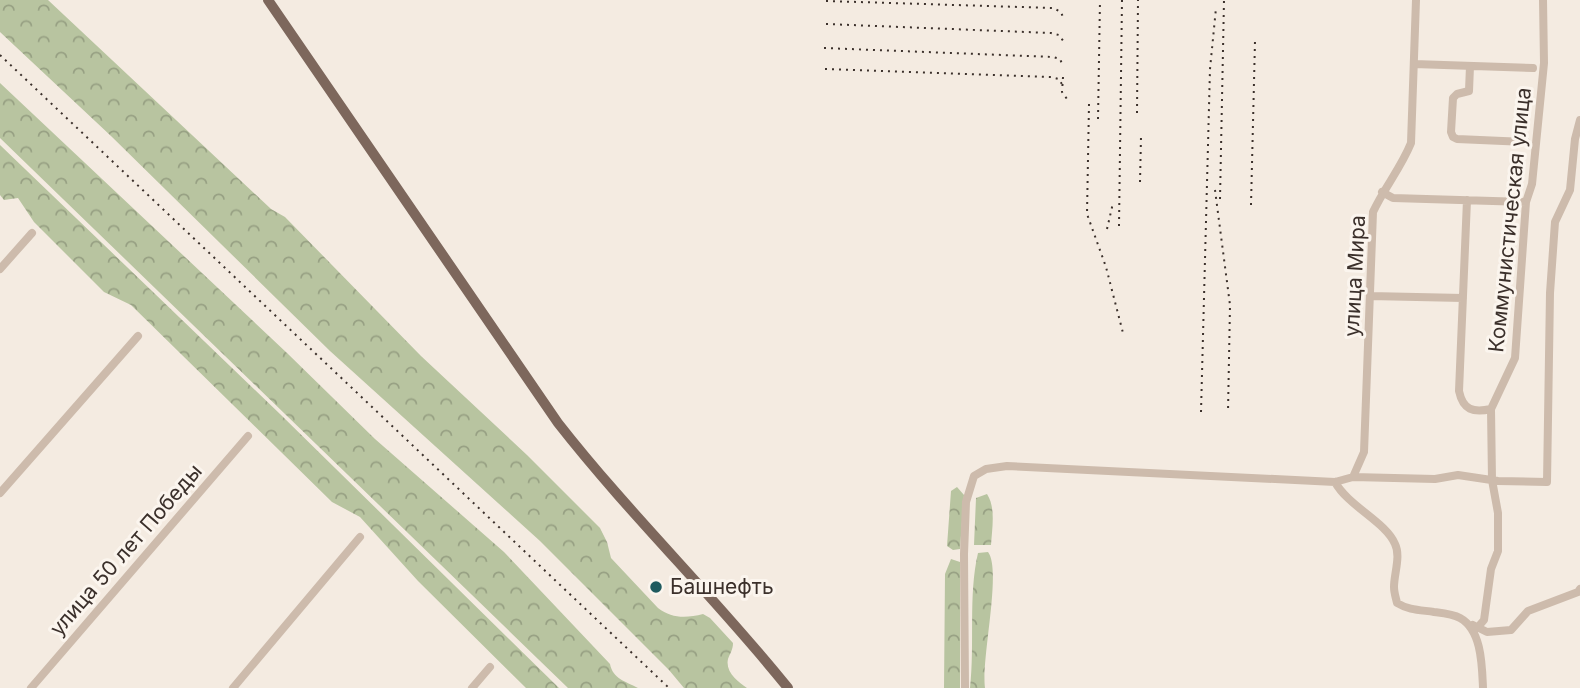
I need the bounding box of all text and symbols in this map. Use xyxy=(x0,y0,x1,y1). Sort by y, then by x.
street label: Коммунистическая улица xyxy=(1483,86,1536,354)
street label: улица Мира xyxy=(1339,214,1370,337)
street label: улица 50 лет Победы xyxy=(44,459,207,641)
place label: Башнефть xyxy=(670,574,774,599)
marker: Башнефть xyxy=(648,579,664,595)

